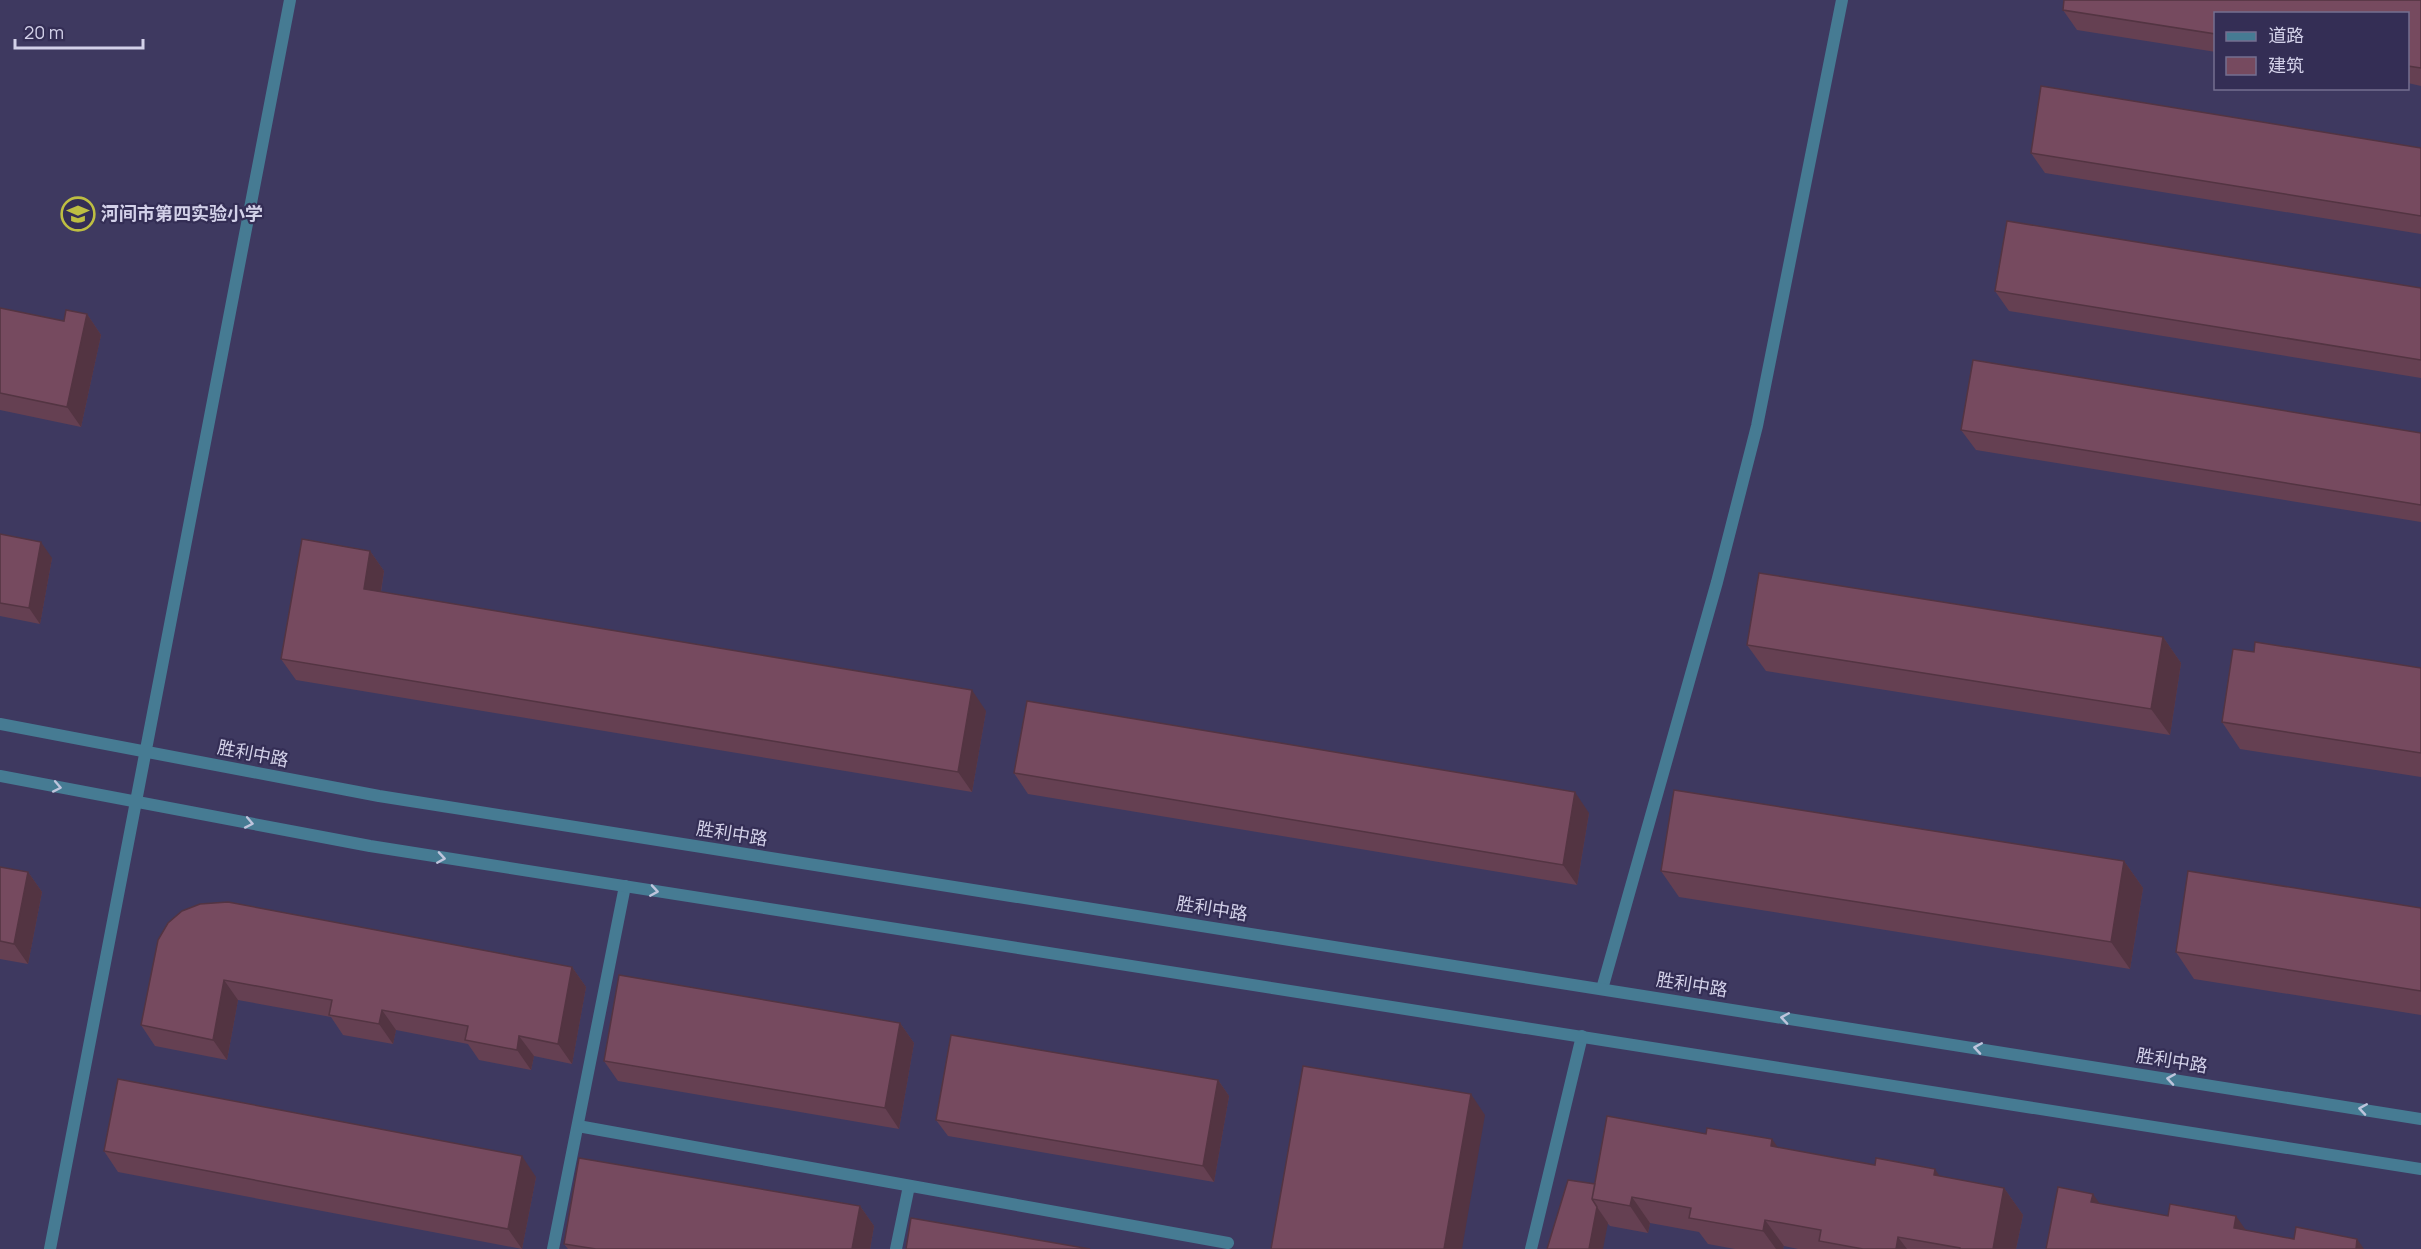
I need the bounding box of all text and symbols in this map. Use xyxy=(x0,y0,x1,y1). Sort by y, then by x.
scale bar xyxy=(15,12,142,50)
legend xyxy=(2214,12,2409,90)
text: 20 m xyxy=(24,20,64,44)
text: 道路 xyxy=(2268,23,2304,47)
text: 建筑 xyxy=(2268,53,2304,77)
school or university icon: 河间市第四实验小学 xyxy=(60,196,96,232)
place label: 河间市第四实验小学 xyxy=(101,201,263,225)
street label: 胜利中路 xyxy=(216,734,291,772)
one-way arrow xyxy=(52,780,62,793)
one-way arrow xyxy=(244,816,254,829)
street label: 胜利中路 xyxy=(695,816,770,850)
one-way arrow xyxy=(436,851,446,863)
one-way arrow xyxy=(649,884,659,897)
street label: 胜利中路 xyxy=(1175,891,1250,925)
street label: 胜利中路 xyxy=(1655,967,1730,1001)
one-way arrow xyxy=(1781,1012,1790,1024)
one-way arrow xyxy=(1973,1043,1983,1055)
street label: 胜利中路 xyxy=(2135,1043,2210,1077)
one-way arrow xyxy=(2166,1073,2175,1085)
one-way arrow xyxy=(2359,1104,2368,1116)

